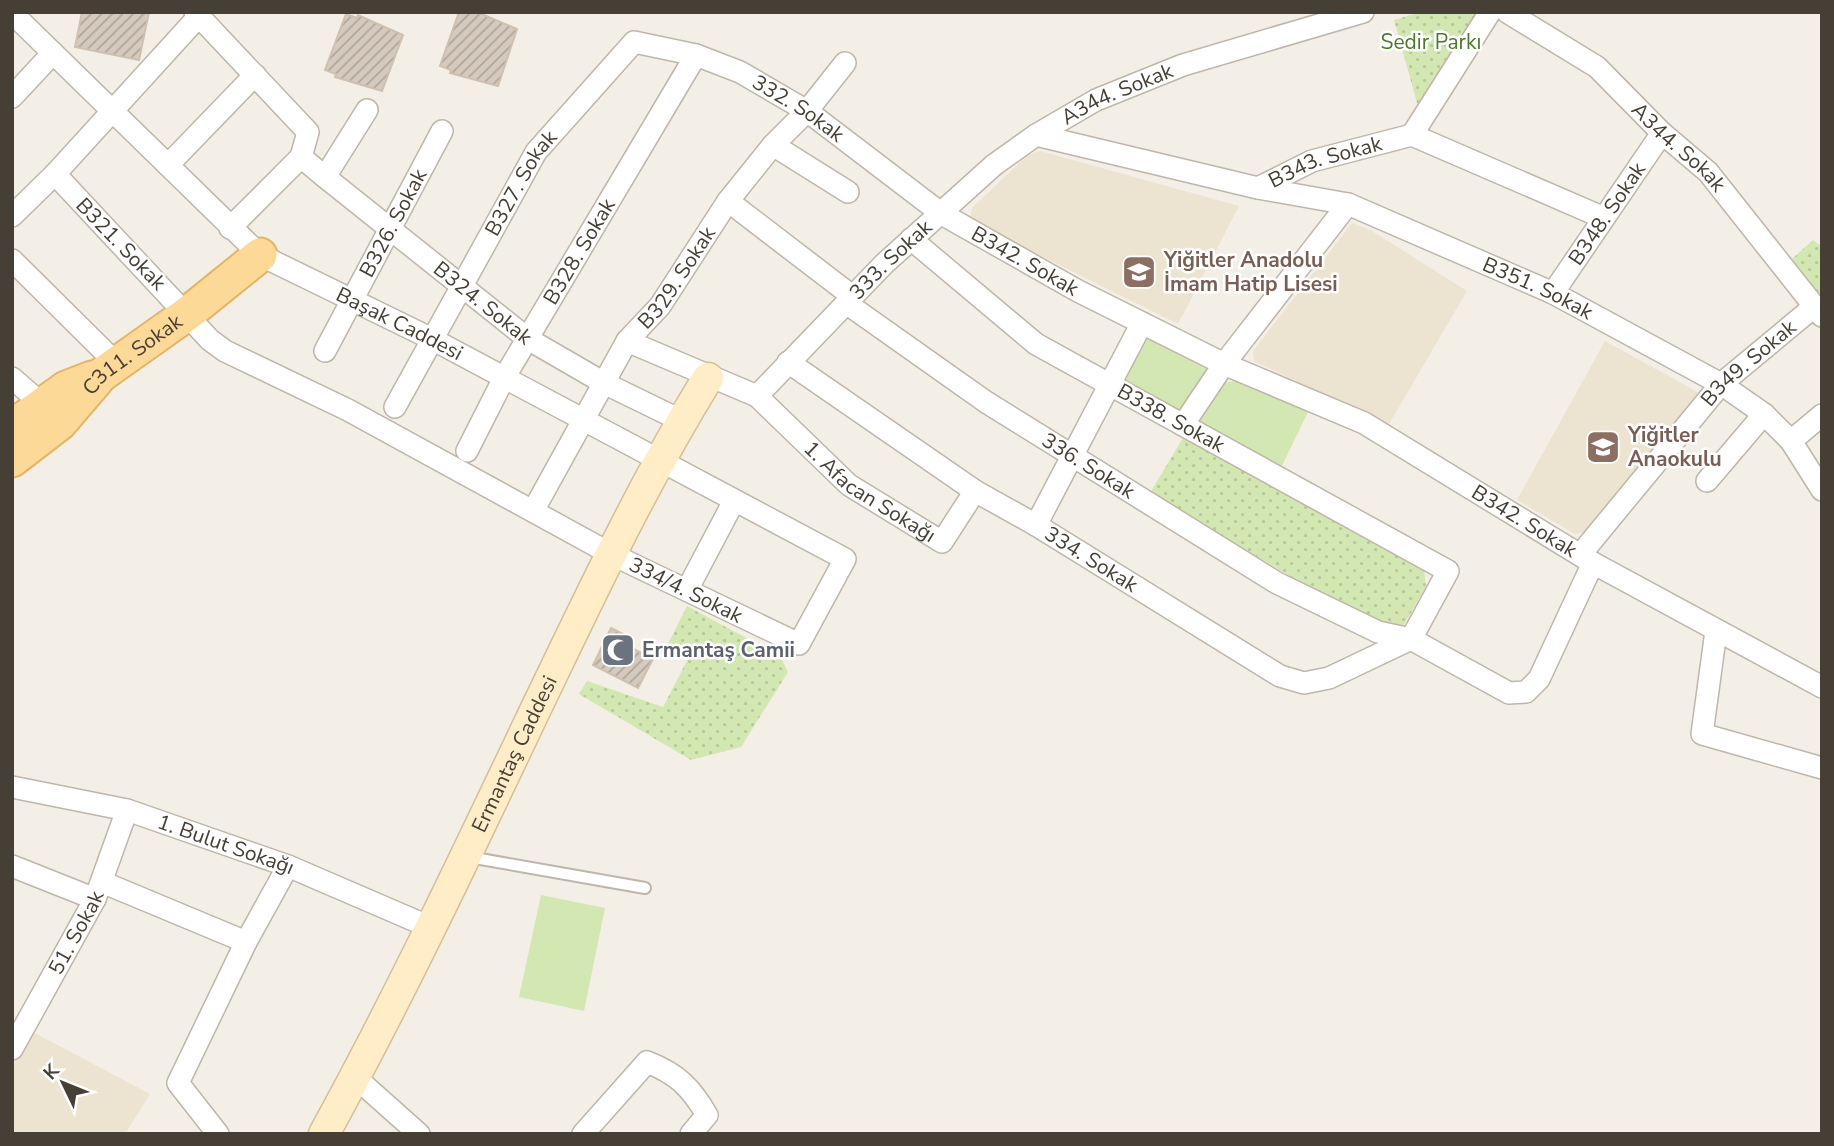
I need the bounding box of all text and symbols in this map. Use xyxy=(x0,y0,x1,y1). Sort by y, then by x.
park label: Sedir Parkı xyxy=(1381,28,1481,56)
street label: A344. Sokak xyxy=(1056,56,1178,131)
street label: 332. Sokak xyxy=(747,68,851,149)
street label: A344. Sokak xyxy=(1625,96,1733,198)
street label: B327. Sokak xyxy=(478,124,563,241)
street label: B343. Sokak xyxy=(1264,129,1386,195)
street label: B348. Sokak xyxy=(1562,156,1652,271)
street label: B326. Sokak xyxy=(353,163,434,282)
street label: B321. Sokak xyxy=(70,192,173,297)
street label: B328. Sokak xyxy=(537,193,622,310)
street label: 333. Sokak xyxy=(843,213,938,306)
street label: B342. Sokak xyxy=(966,220,1084,303)
street label: B329. Sokak xyxy=(631,221,722,335)
place label: Yiğitler Anadolu İmam Hatip Lisesi xyxy=(1163,246,1338,298)
street label: B351. Sokak xyxy=(1478,250,1598,326)
school or university icon: Yiğitler Anadolu İmam Hatip Lisesi xyxy=(1120,253,1158,291)
street label: B324. Sokak xyxy=(428,255,538,351)
street label: Başak Caddesi xyxy=(332,280,468,367)
street label: C311. Sokak xyxy=(76,307,188,401)
street label: B349. Sokak xyxy=(1694,313,1803,412)
street label: B338. Sokak xyxy=(1112,377,1230,459)
place label: Yiğitler Anaokulu xyxy=(1627,421,1722,473)
street label: 336. Sokak xyxy=(1037,426,1141,505)
school or university icon: Yiğitler Anaokulu xyxy=(1584,428,1622,466)
street label: 1. Afacan Sokağı xyxy=(798,435,941,549)
street label: B342. Sokak xyxy=(1466,478,1583,564)
street label: 334. Sokak xyxy=(1039,520,1144,599)
street label: 334/4. Sokak xyxy=(625,550,748,630)
mosque icon: Ermantaş Camii xyxy=(599,631,637,669)
place label: Ermantaş Camii xyxy=(642,636,795,664)
street label: Ermantaş Caddesi xyxy=(465,671,564,837)
street label: 1. Bulut Sokağı xyxy=(154,808,299,881)
street label: 51. Sokak xyxy=(42,887,111,980)
north arrow xyxy=(28,1048,98,1118)
text: K xyxy=(37,1058,66,1086)

